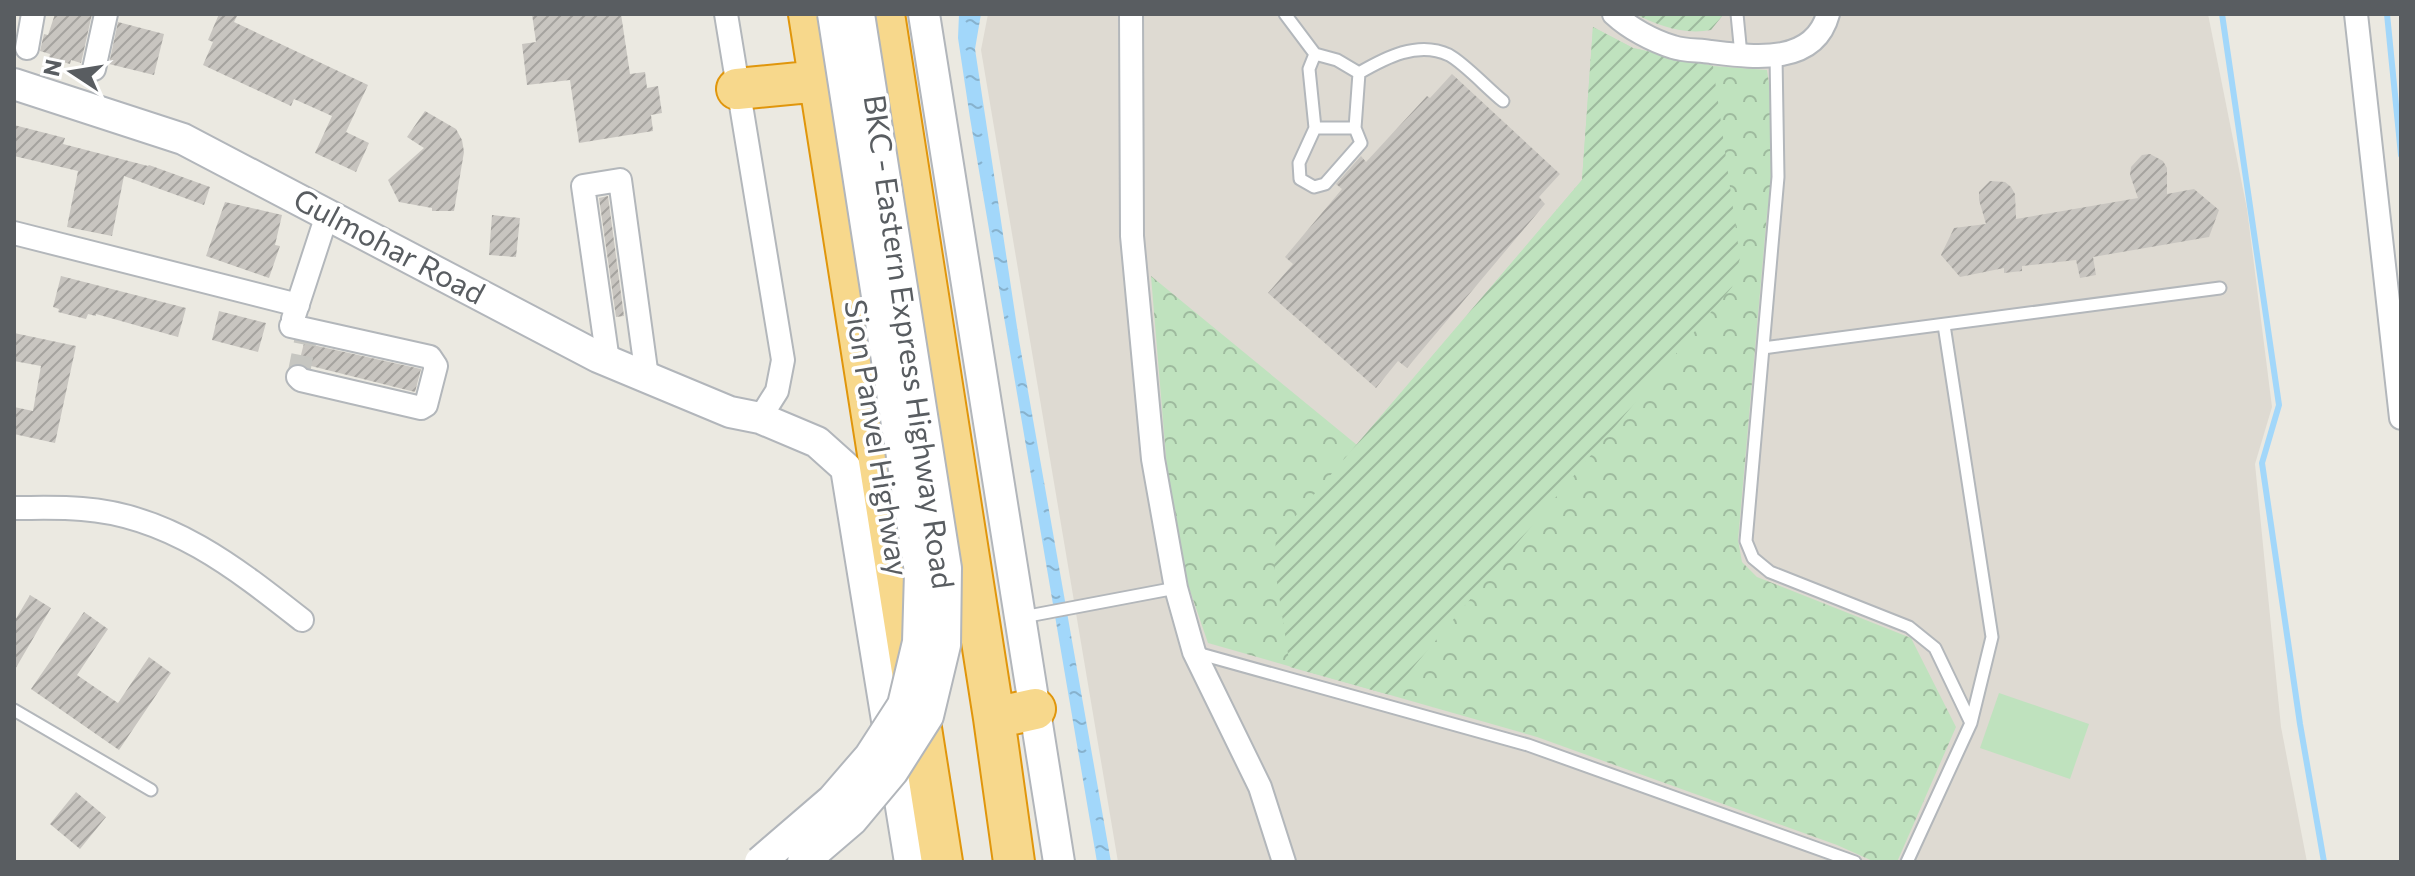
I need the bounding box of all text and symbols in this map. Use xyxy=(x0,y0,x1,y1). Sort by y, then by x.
north arrow xyxy=(32,32,112,112)
text: N xyxy=(37,57,67,79)
street label: BKC - Eastern Express Highway Road xyxy=(857,92,963,591)
street label: Gulmohar Road xyxy=(288,179,492,311)
street label: Sion Panvel Highway xyxy=(838,297,919,579)

